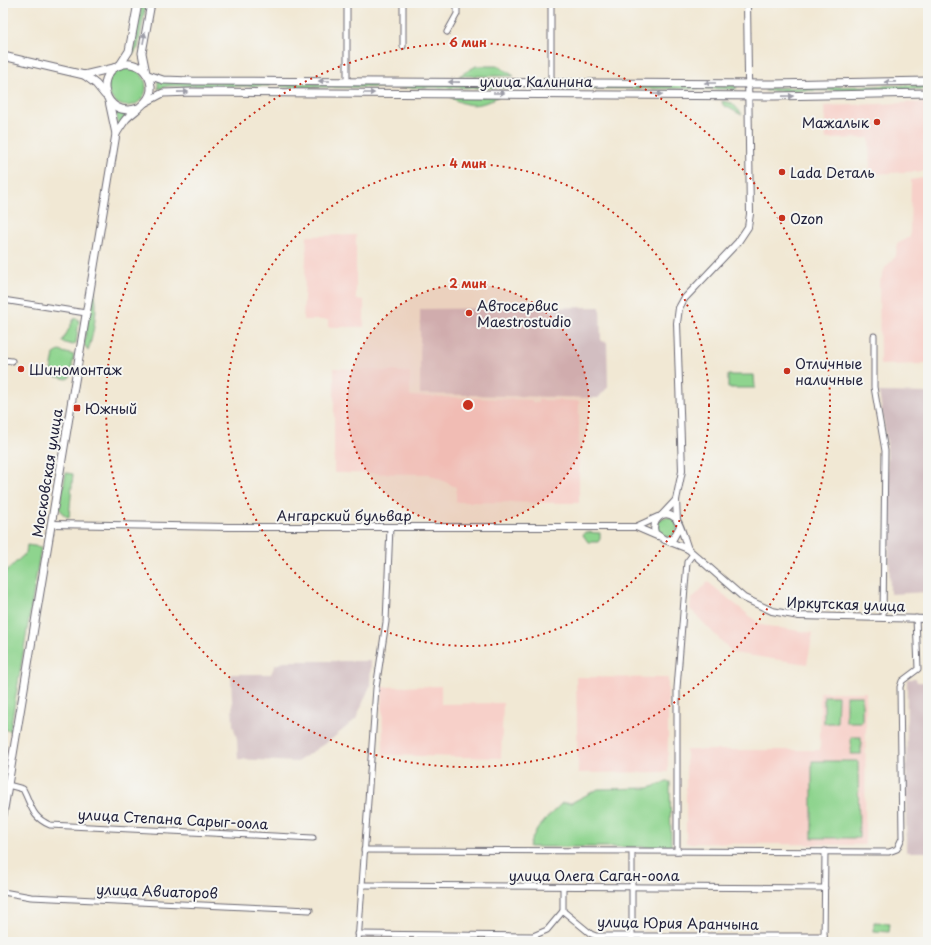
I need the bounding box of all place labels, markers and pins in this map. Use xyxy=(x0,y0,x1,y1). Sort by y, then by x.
place label: Мажалык xyxy=(802,112,870,133)
marker: Мажалык xyxy=(872,117,882,127)
place label: Lada Dеталь xyxy=(790,162,875,183)
marker: Lada Dеталь xyxy=(777,167,787,177)
place label: Ozon xyxy=(790,208,823,229)
marker: Ozon xyxy=(777,213,787,223)
place label: Автосервис Maestrostudio xyxy=(477,295,572,332)
marker: Автосервис Maestrostudio xyxy=(464,308,474,318)
place label: Отличные наличные xyxy=(795,353,863,390)
place label: Шиномонтаж xyxy=(29,359,123,380)
marker: Шиномонтаж xyxy=(16,364,26,374)
marker: Отличные наличные xyxy=(782,366,792,376)
place label: Южный xyxy=(85,398,137,419)
centre of rings xyxy=(461,398,475,412)
marker: Южный xyxy=(72,403,82,413)

